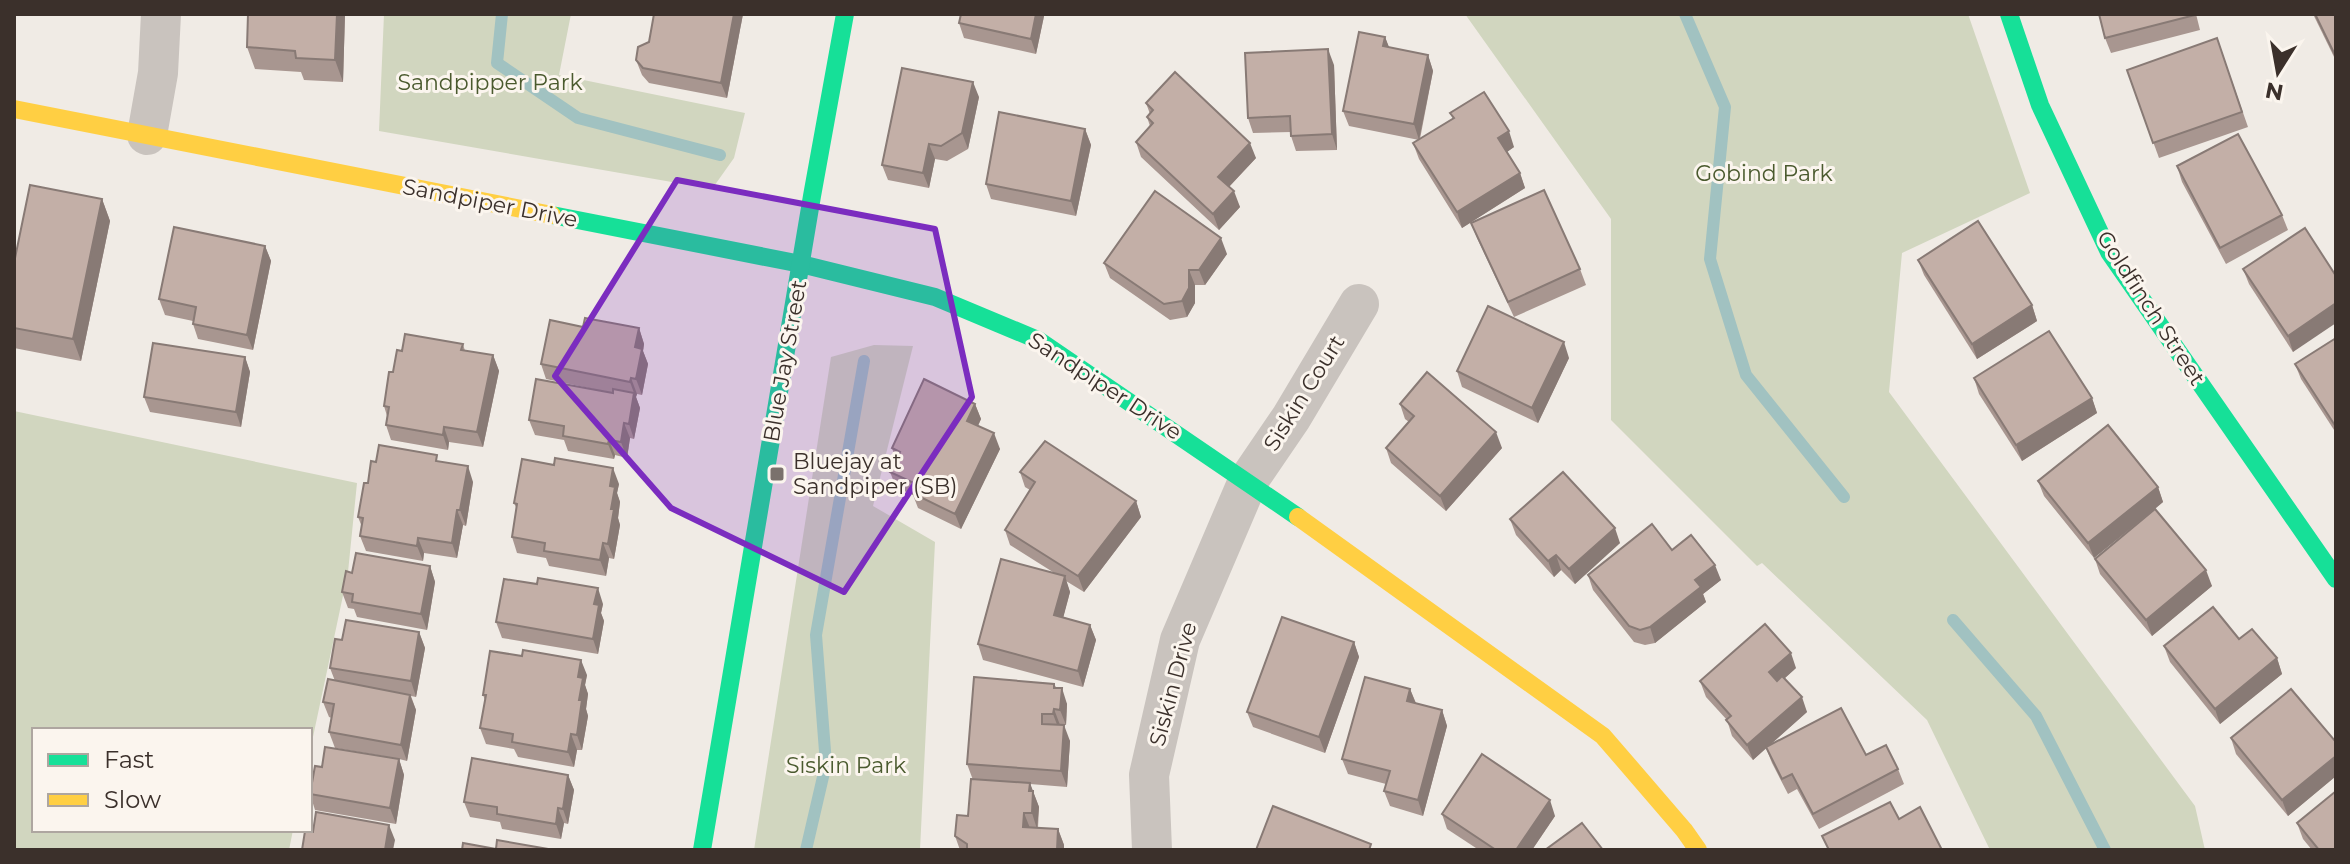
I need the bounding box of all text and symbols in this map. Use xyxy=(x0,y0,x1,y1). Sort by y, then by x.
north arrow xyxy=(2238,32,2318,112)
park label: Sandpipper Park xyxy=(397,69,583,96)
text: N xyxy=(2263,76,2286,106)
park label: Gobind Park xyxy=(1695,160,1834,187)
street label: Sandpiper Drive xyxy=(400,173,580,233)
street label: Goldfinch Street xyxy=(2091,226,2211,391)
street label: Blue Jay Street xyxy=(757,278,813,444)
street label: Sandpiper Drive xyxy=(1023,326,1187,446)
street label: Siskin Court xyxy=(1258,330,1350,456)
place label: Bluejay at Sandpiper (SB) xyxy=(793,448,958,500)
marker: Bluejay at Sandpiper (SB) xyxy=(768,465,786,483)
street label: Siskin Drive xyxy=(1143,619,1203,749)
legend xyxy=(32,728,312,832)
text: Fast xyxy=(104,745,155,774)
park label: Siskin Park xyxy=(786,752,907,779)
text: Slow xyxy=(104,785,161,814)

